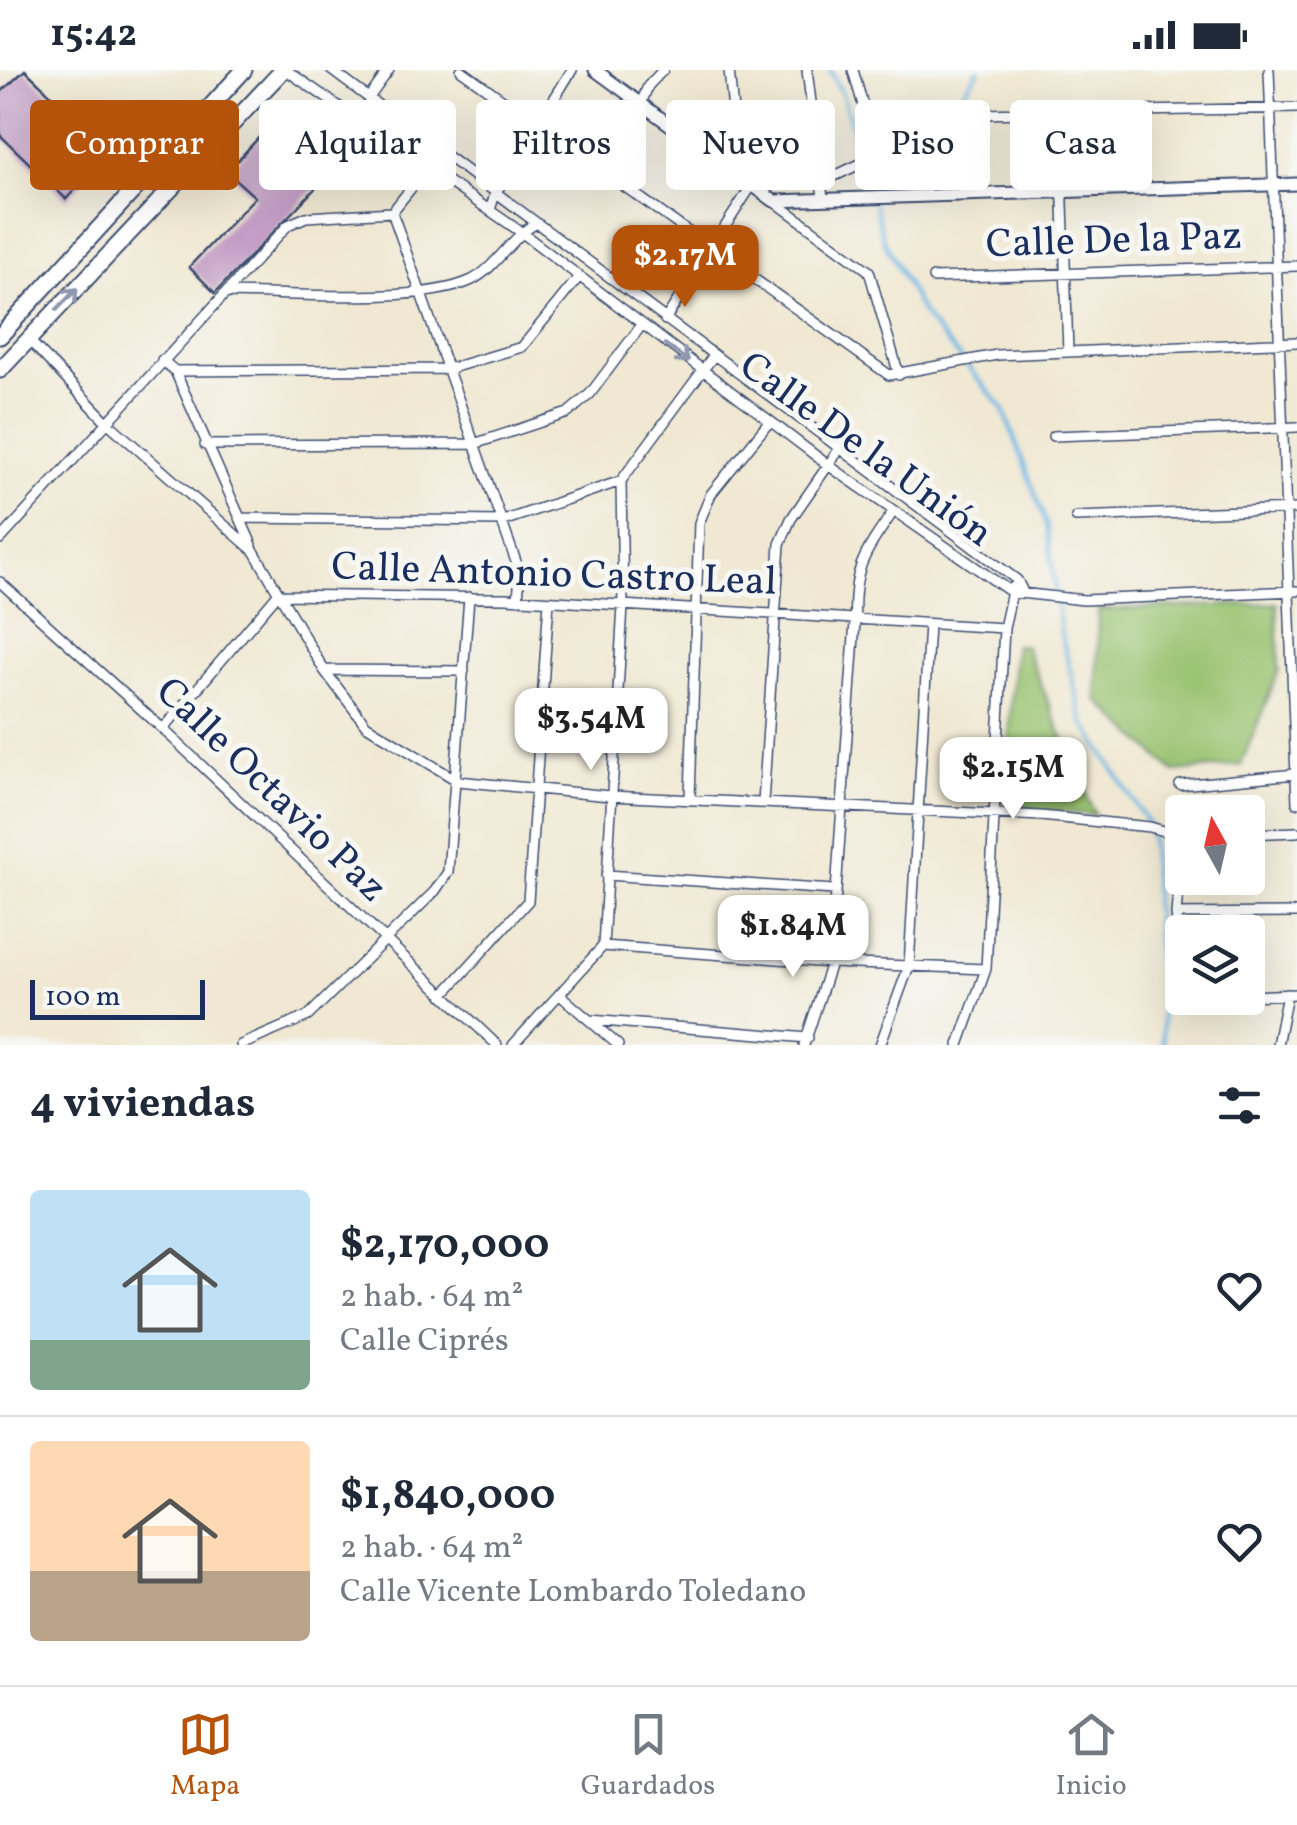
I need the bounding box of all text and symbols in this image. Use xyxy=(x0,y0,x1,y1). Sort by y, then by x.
text: 15:42 xyxy=(50,9,137,62)
chip: Comprar xyxy=(30,100,239,190)
chip: Alquilar xyxy=(259,100,456,190)
chip: Filtros xyxy=(476,100,646,190)
chip: Nuevo xyxy=(666,100,835,190)
chip: Piso xyxy=(855,100,990,190)
chip: Casa xyxy=(1010,100,1152,190)
street label: Calle De la Paz xyxy=(985,210,1243,274)
pin: $2.17M xyxy=(604,225,766,310)
text: $2.17M xyxy=(634,235,736,279)
one-way arrow xyxy=(55,287,79,311)
street label: Calle De la Unión xyxy=(727,340,1003,562)
one-way arrow xyxy=(663,342,690,363)
street label: Calle Antonio Castro Leal xyxy=(330,540,778,612)
street label: Calle Octavio Paz xyxy=(142,666,398,916)
pin: $3.54M xyxy=(510,688,672,773)
text: $3.54M xyxy=(537,698,645,742)
pin: $2.15M xyxy=(932,737,1094,822)
text: $2.15M xyxy=(962,747,1064,791)
north arrow xyxy=(1165,795,1265,895)
map controls xyxy=(1165,795,1265,1015)
pin: $1.84M xyxy=(712,895,874,980)
text: $1.84M xyxy=(740,905,846,949)
button: layers xyxy=(1165,915,1265,1015)
scale bar xyxy=(30,975,205,1020)
text: 100 m xyxy=(45,978,120,1017)
text: 4 viviendas xyxy=(30,1076,255,1135)
icon: filters xyxy=(1212,1078,1267,1133)
text: $2,170,000 xyxy=(340,1217,549,1276)
icon: home xyxy=(110,1230,230,1350)
icon: heart xyxy=(1212,1263,1267,1318)
text: 2 hab. · 64 m² xyxy=(340,1276,523,1320)
text: Calle Ciprés xyxy=(340,1320,509,1364)
text: $1,840,000 xyxy=(340,1468,555,1527)
icon: home xyxy=(110,1481,230,1601)
icon: heart xyxy=(1212,1514,1267,1569)
text: 2 hab. · 64 m² xyxy=(340,1527,523,1571)
text: Calle Vicente Lombardo Toledano xyxy=(340,1571,806,1615)
tab: Mapa xyxy=(170,1707,240,1806)
tab: Guardados xyxy=(581,1707,715,1806)
tab: Inicio xyxy=(1056,1707,1127,1806)

